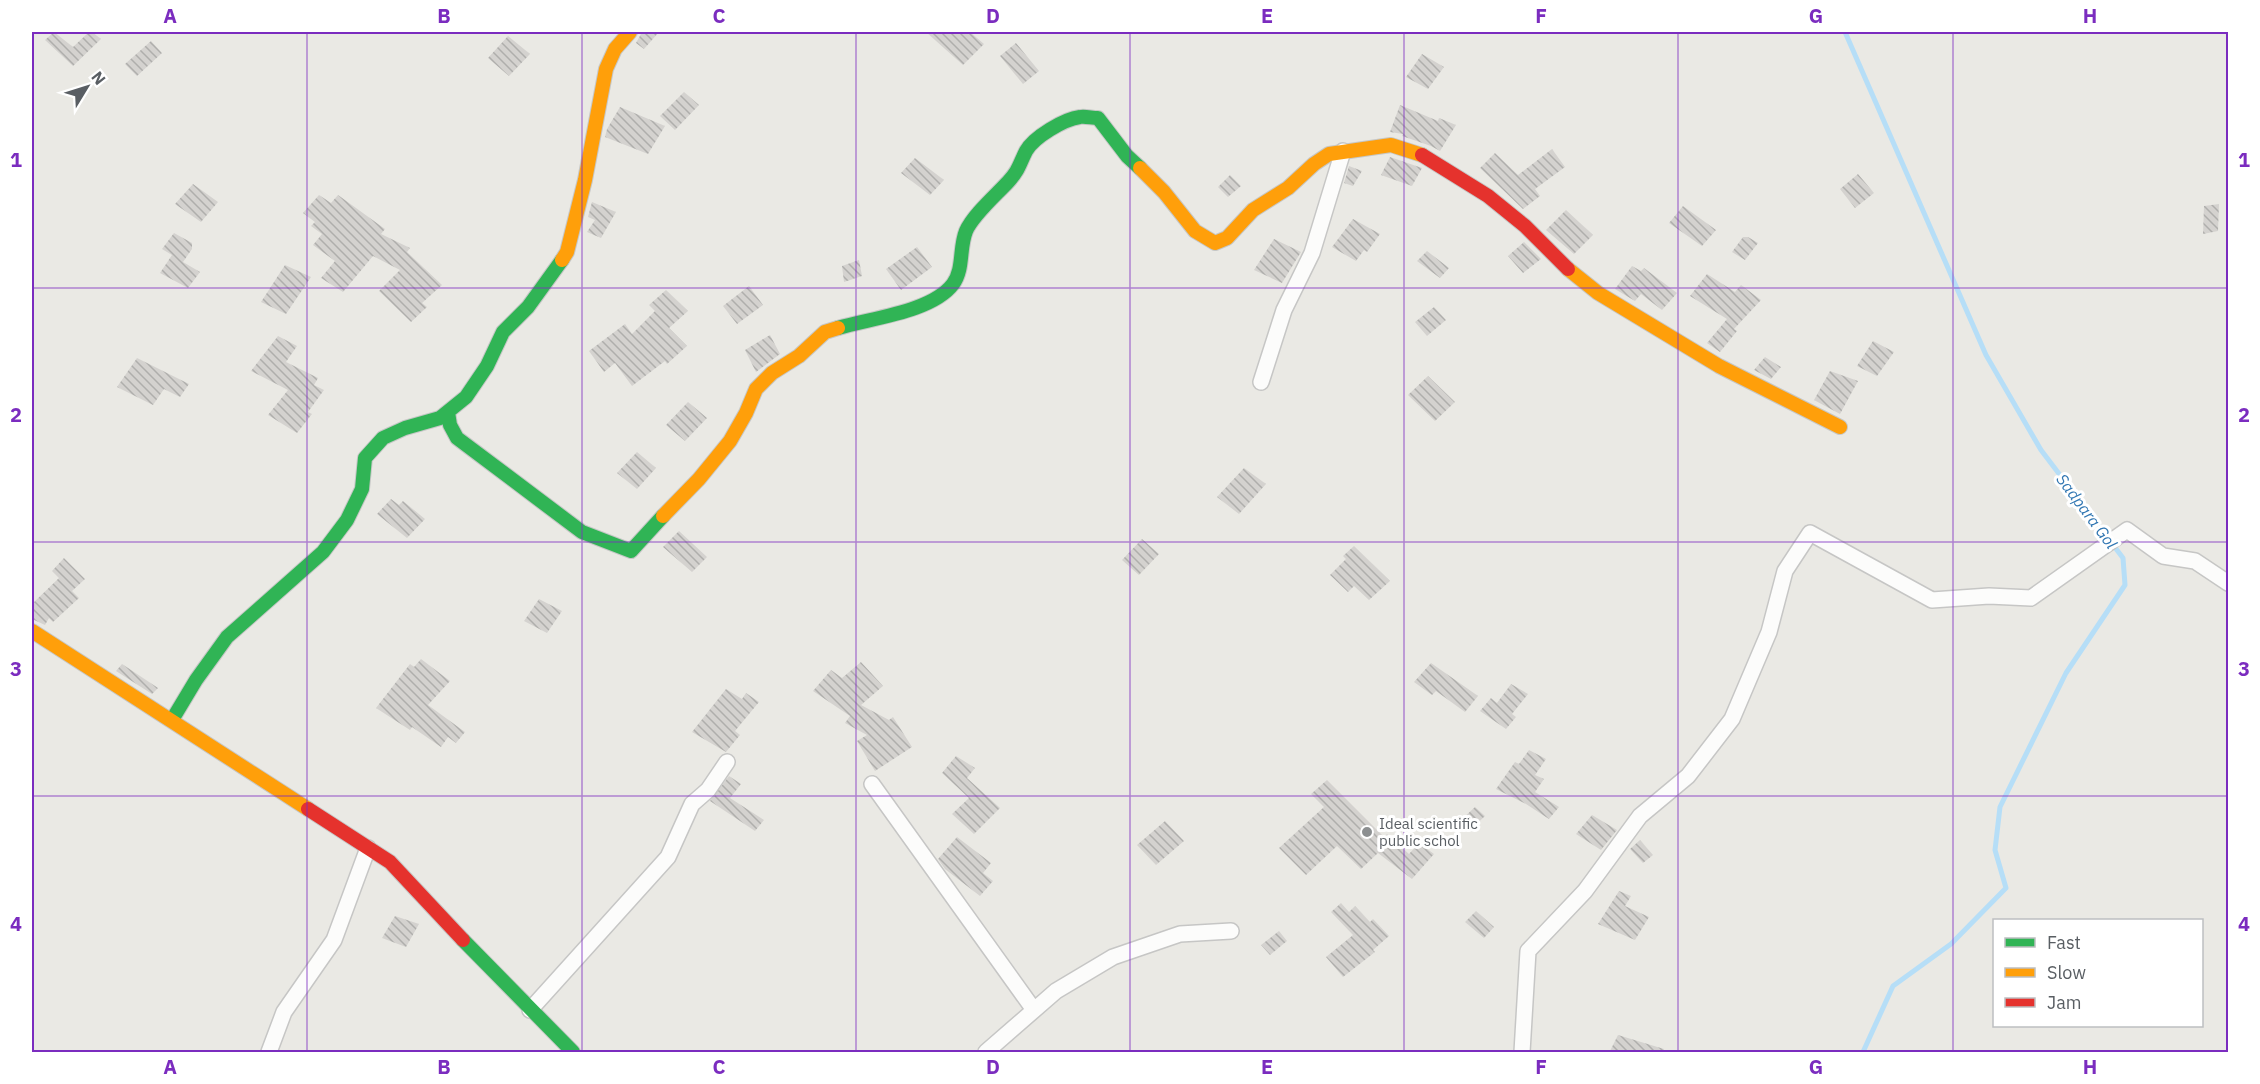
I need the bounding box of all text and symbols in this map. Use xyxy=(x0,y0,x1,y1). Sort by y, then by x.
text: A xyxy=(163,2,177,29)
text: B xyxy=(437,2,451,29)
text: C xyxy=(712,2,726,29)
text: D xyxy=(986,2,1000,29)
text: E xyxy=(1261,2,1273,29)
text: F xyxy=(1535,2,1547,29)
text: G xyxy=(1809,2,1823,29)
text: H xyxy=(2083,2,2097,29)
north arrow xyxy=(57,57,117,117)
text: N xyxy=(87,67,110,88)
text: 1 xyxy=(10,146,22,173)
text: 1 xyxy=(2238,146,2250,173)
text: 2 xyxy=(10,401,22,428)
text: 2 xyxy=(2238,401,2250,428)
water label: Sadpara Gol xyxy=(2052,470,2122,553)
text: 3 xyxy=(10,655,22,682)
text: 3 xyxy=(2238,655,2250,682)
place label: Ideal scientific public schol xyxy=(1379,814,1478,850)
marker: Ideal scientific public schol xyxy=(1360,825,1374,839)
text: 4 xyxy=(10,910,22,937)
text: 4 xyxy=(2238,910,2250,937)
legend xyxy=(1993,919,2203,1027)
text: Fast xyxy=(2047,931,2081,954)
text: Slow xyxy=(2047,961,2086,984)
text: Jam xyxy=(2047,991,2082,1014)
text: A xyxy=(163,1053,177,1080)
text: B xyxy=(437,1053,451,1080)
text: C xyxy=(712,1053,726,1080)
text: D xyxy=(986,1053,1000,1080)
text: E xyxy=(1261,1053,1273,1080)
text: F xyxy=(1535,1053,1547,1080)
text: G xyxy=(1809,1053,1823,1080)
text: H xyxy=(2083,1053,2097,1080)

